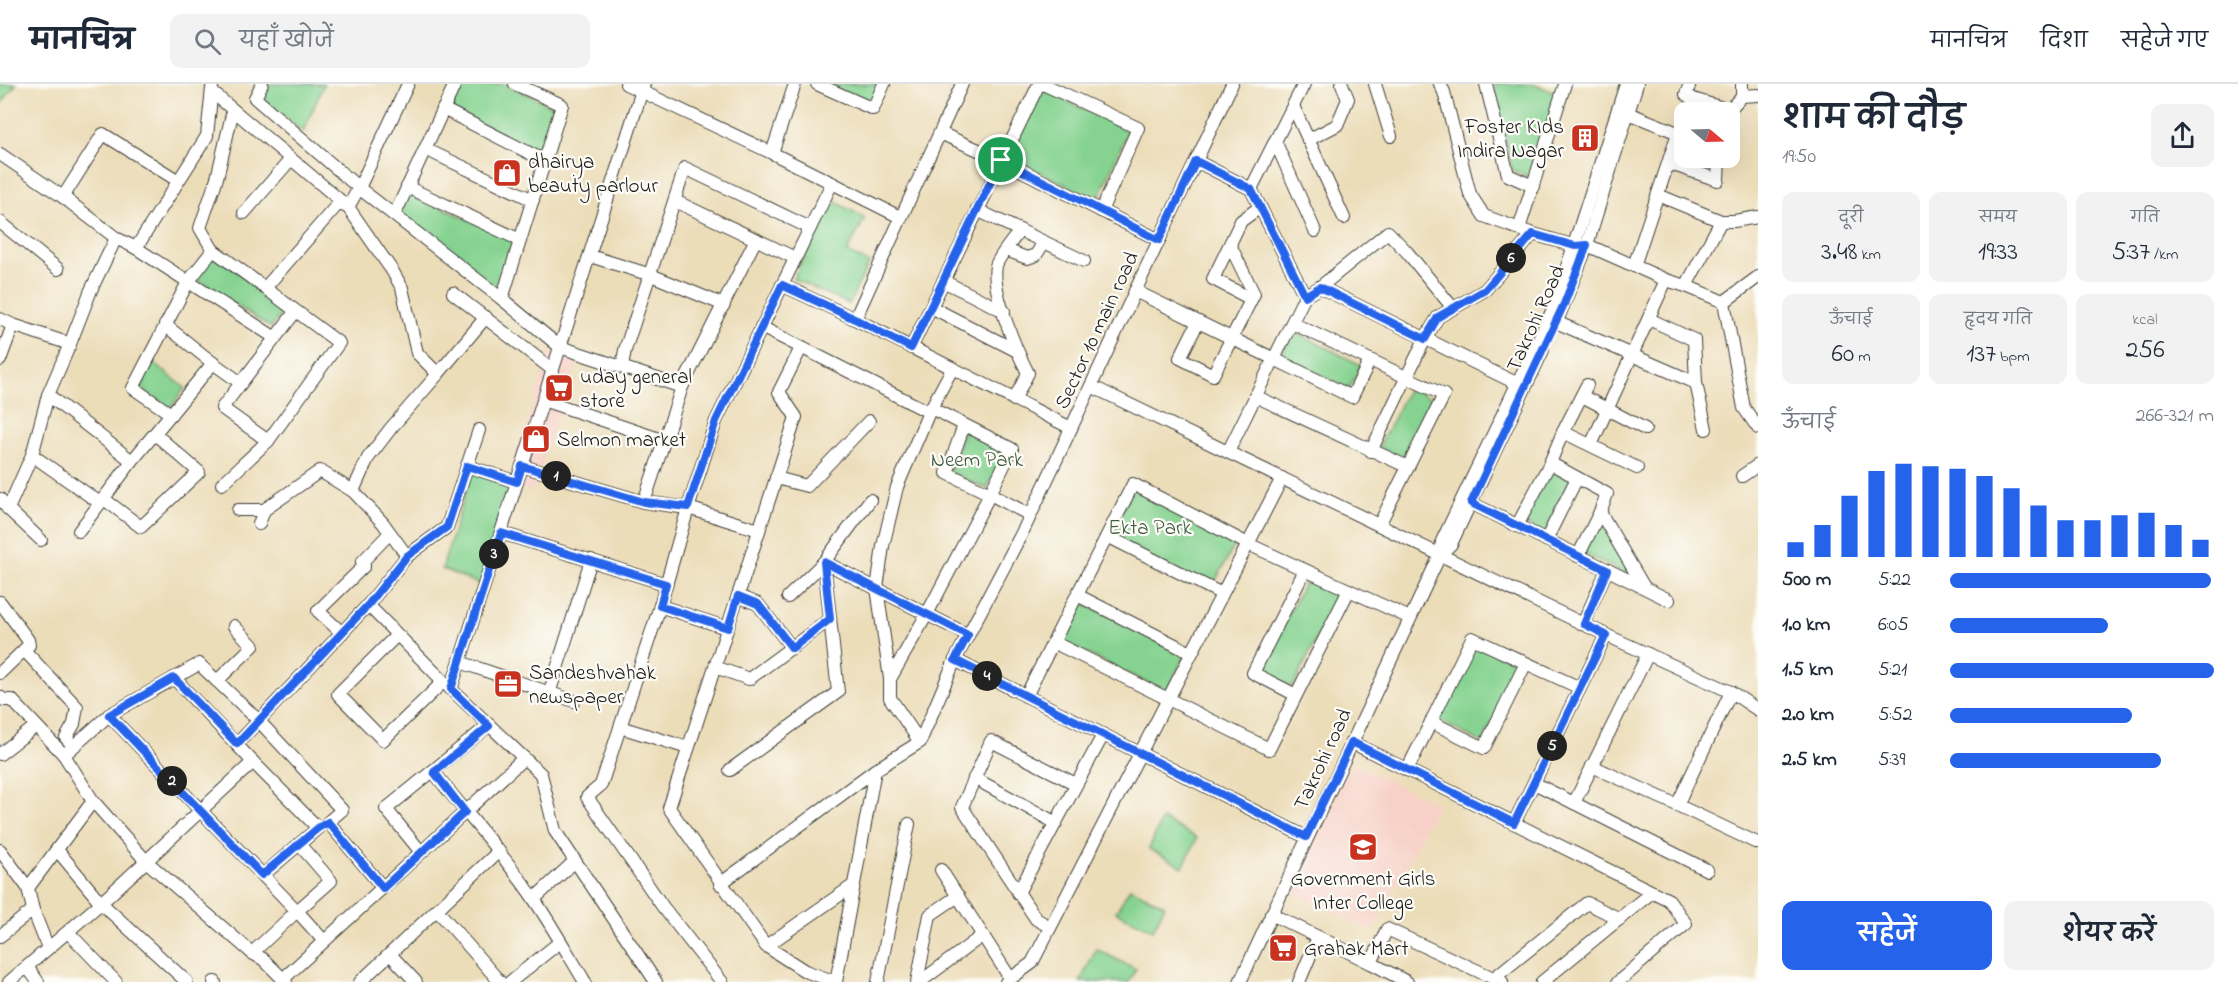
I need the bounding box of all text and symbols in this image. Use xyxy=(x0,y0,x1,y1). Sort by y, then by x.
search box xyxy=(170,14,590,68)
text: मानचित्र xyxy=(30,22,134,63)
icon: search xyxy=(191,25,224,58)
text: यहाँ खोजें xyxy=(239,26,334,58)
text: मानचित्र xyxy=(1930,27,2007,57)
text: दिशा xyxy=(2040,27,2088,57)
text: सहेजे गए xyxy=(2121,27,2208,57)
text: शाम की दौड़ xyxy=(1782,96,1965,144)
north arrow xyxy=(1674,102,1740,168)
map controls xyxy=(1674,102,1740,168)
button: share xyxy=(2151,104,2214,167)
place label: Foster KIds Indira Nagar xyxy=(1457,113,1564,169)
building icon: Foster KIds Indira Nagar xyxy=(1569,122,1601,154)
pin xyxy=(975,134,1026,185)
icon: arrive xyxy=(984,143,1017,176)
text: 19:50 xyxy=(1782,143,1816,172)
place label: dhairya beauty parlour xyxy=(528,148,658,204)
shop icon: dhairya beauty parlour xyxy=(491,157,523,189)
text: दूरी xyxy=(1838,206,1864,230)
text: समय xyxy=(1979,206,2017,230)
text: गति xyxy=(2130,206,2160,230)
text: 3.48 xyxy=(1821,234,1858,272)
text: 19:33 xyxy=(1978,234,2018,272)
text: 5:37 xyxy=(2112,234,2150,272)
pin: 6 xyxy=(1496,243,1526,273)
text: km xyxy=(1858,243,1881,267)
text: /km xyxy=(2150,243,2178,267)
text: 6 xyxy=(1507,246,1515,270)
street label: Sector 10 main road xyxy=(1048,247,1148,414)
street label: Takrohi Road xyxy=(1500,260,1574,377)
text: ऊँचाई xyxy=(1830,308,1872,332)
text: हृदय गति xyxy=(1964,308,2032,332)
text: kcal xyxy=(2132,308,2158,332)
text: 256 xyxy=(2125,332,2165,370)
text: 60 xyxy=(1831,336,1854,374)
text: 137 xyxy=(1966,336,1996,374)
text: m xyxy=(1854,345,1871,369)
text: bpm xyxy=(1996,345,2030,369)
place label: uday general store xyxy=(580,363,692,417)
supermarket icon: uday general store xyxy=(543,372,575,404)
text: 266–321 m xyxy=(2136,402,2214,431)
text: ऊँचाई xyxy=(1782,409,1836,438)
shop icon: Selmon market xyxy=(520,423,552,455)
place label: Selmon market xyxy=(557,426,686,456)
park label: Neem Park xyxy=(931,446,1024,476)
pin: 1 xyxy=(541,461,571,491)
text: 1 xyxy=(553,464,559,488)
park label: Ekta Park xyxy=(1108,514,1193,544)
pin: 3 xyxy=(479,539,509,569)
text: 3 xyxy=(491,542,497,566)
text: 500 m xyxy=(1782,566,1831,595)
text: 5:22 xyxy=(1878,566,1911,595)
text: 1.0 km xyxy=(1782,611,1830,640)
text: 6:05 xyxy=(1878,611,1909,640)
text: 1.5 km xyxy=(1782,656,1833,685)
text: 5:21 xyxy=(1878,656,1907,685)
place label: Sandeshvahak newspaper xyxy=(529,659,657,713)
pin: 4 xyxy=(972,661,1002,691)
text: 4 xyxy=(984,664,990,688)
office icon: Sandeshvahak newspaper xyxy=(492,668,524,700)
text: 2.0 km xyxy=(1782,701,1834,730)
text: 5:52 xyxy=(1878,701,1913,730)
street label: Takrohi road xyxy=(1287,704,1361,816)
pin: 5 xyxy=(1537,731,1567,761)
text: 5 xyxy=(1547,734,1557,758)
text: 2.5 km xyxy=(1782,746,1837,775)
text: 5:39 xyxy=(1878,746,1905,775)
pin: 2 xyxy=(157,766,187,796)
text: 2 xyxy=(168,769,176,793)
school or university icon: Government Girls Inter College xyxy=(1347,831,1379,863)
place label: Government Girls Inter College xyxy=(1290,865,1436,921)
button: सहेजें xyxy=(1782,901,1992,970)
button: शेयर करें xyxy=(2004,901,2214,970)
supermarket icon: Grahak Mart xyxy=(1267,932,1299,964)
place label: Grahak Mart xyxy=(1304,935,1408,965)

